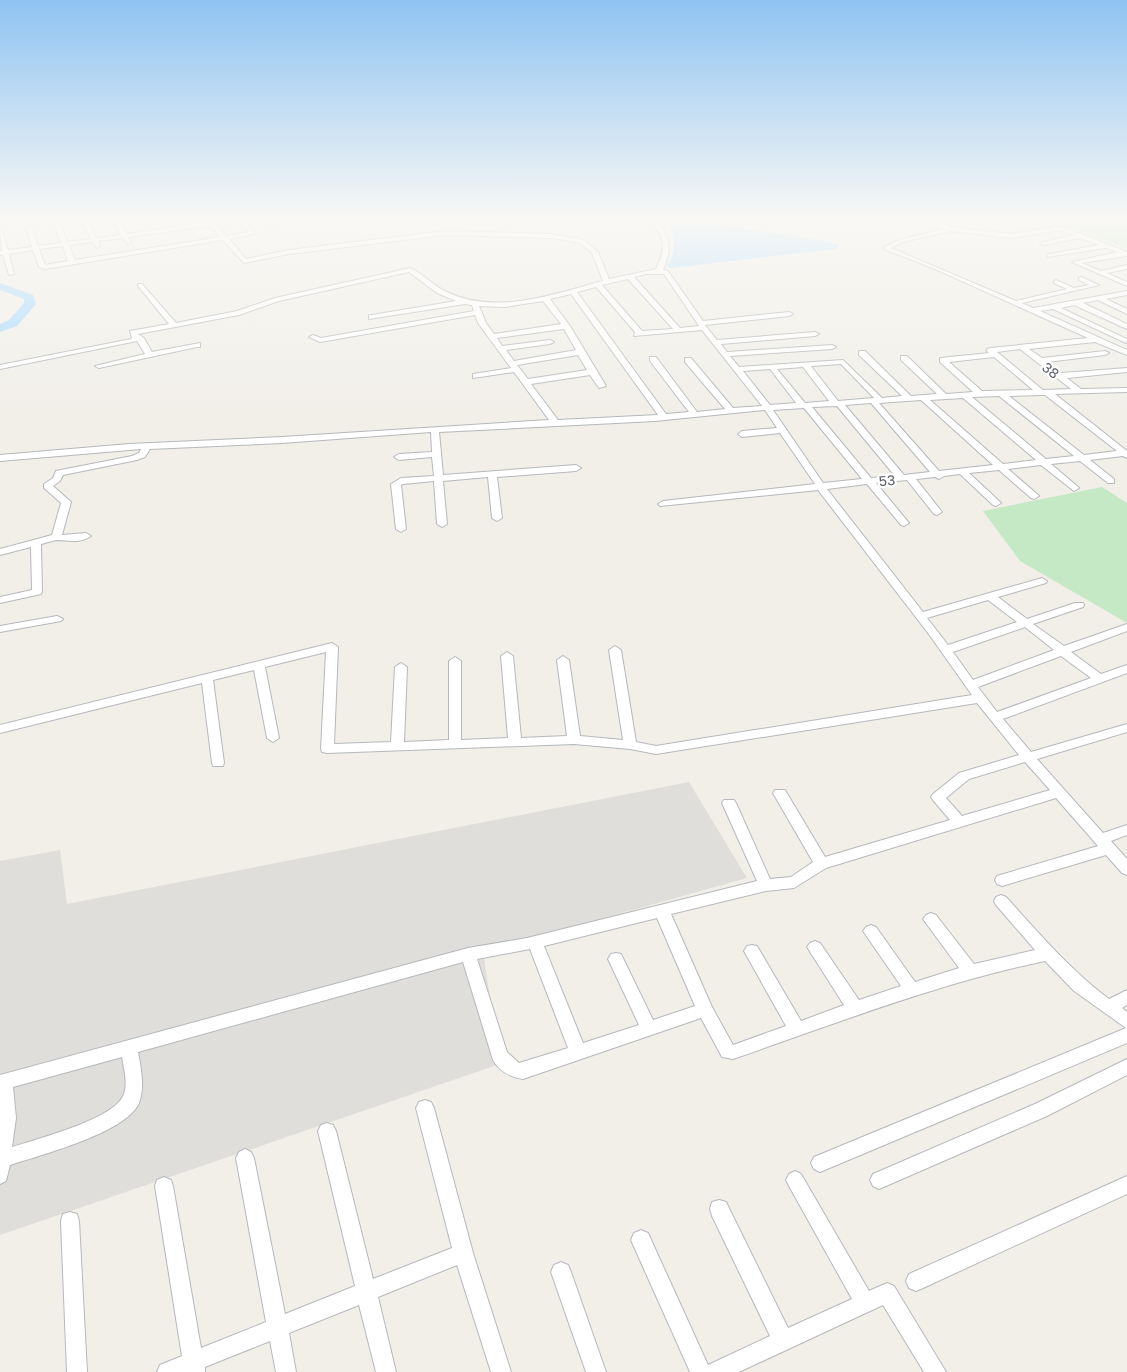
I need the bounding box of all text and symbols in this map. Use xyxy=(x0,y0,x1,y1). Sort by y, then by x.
street label: 38 xyxy=(1039,358,1063,382)
street label: 53 xyxy=(878,471,896,489)

